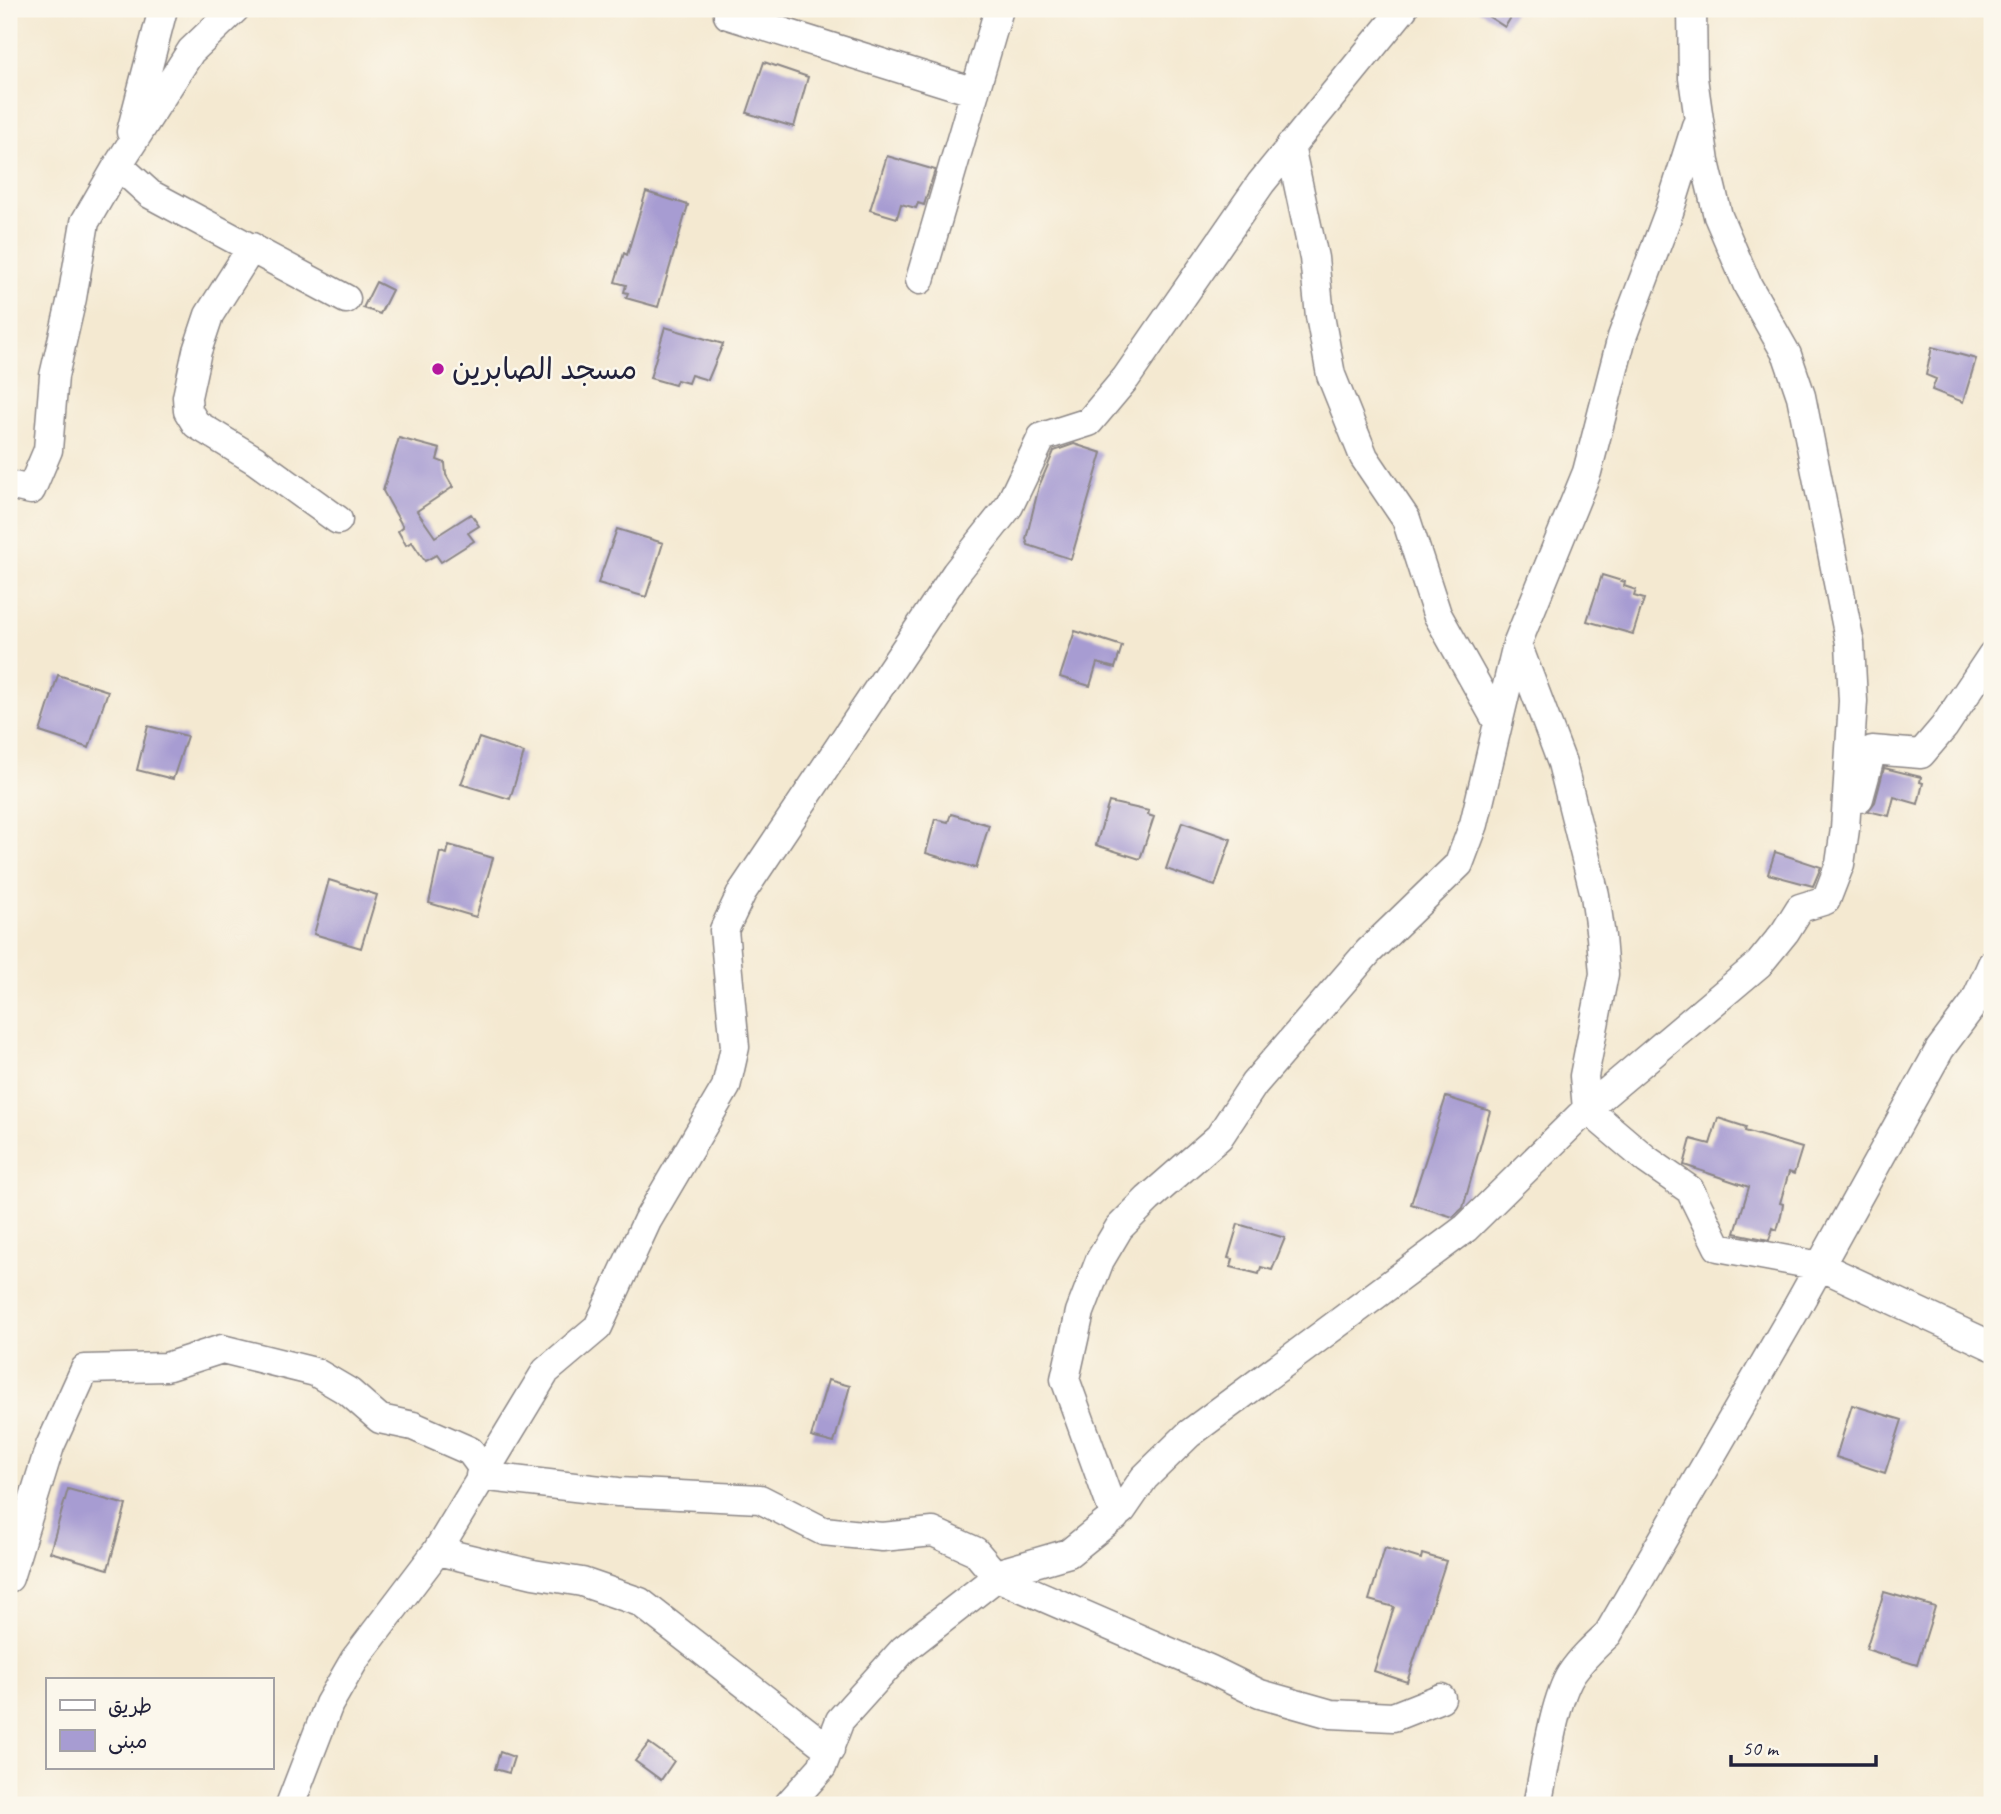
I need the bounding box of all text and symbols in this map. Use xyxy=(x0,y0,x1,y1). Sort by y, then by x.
place label: مسجد الصابرين xyxy=(452,350,637,388)
marker: مسجد الصابرين xyxy=(430,361,446,377)
legend xyxy=(46,1678,273,1769)
text: طريق xyxy=(108,1693,152,1719)
scale bar xyxy=(1731,1723,1877,1767)
text: مبنى xyxy=(108,1728,147,1755)
text: 50 m xyxy=(1742,1735,1780,1761)

